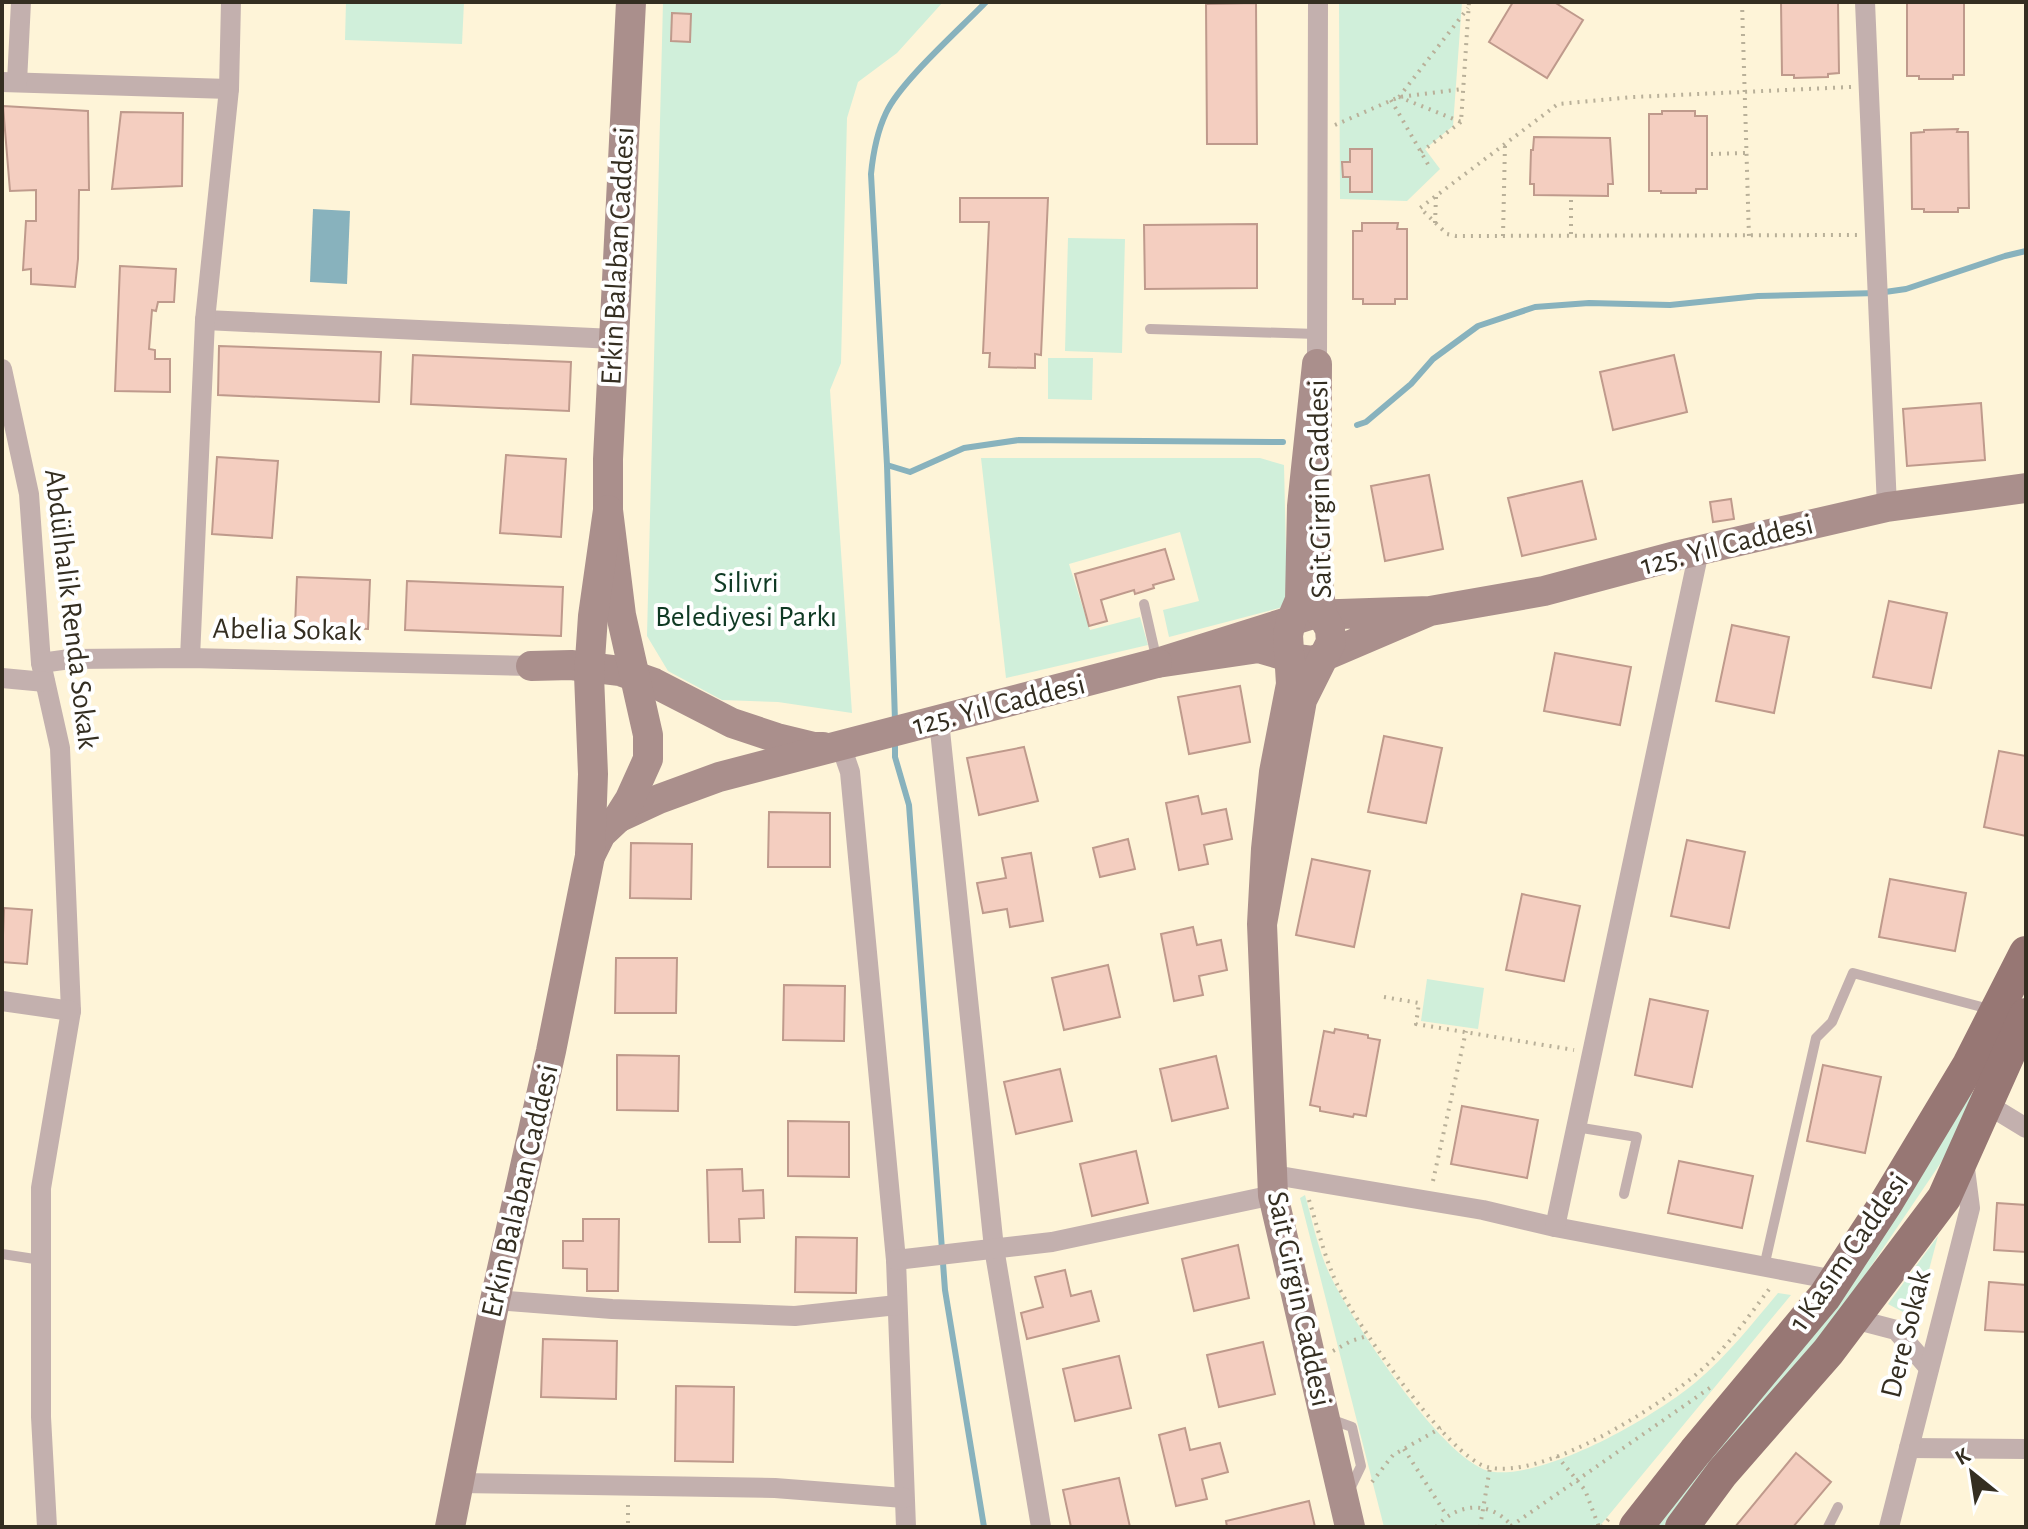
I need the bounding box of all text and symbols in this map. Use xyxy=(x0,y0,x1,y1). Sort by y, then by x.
street label: Erkin Balaban Caddesi xyxy=(596,126,640,386)
street label: Sait Girgin Caddesi xyxy=(1303,379,1337,599)
street label: Abdülhalik Renda Sokak xyxy=(39,467,103,751)
street label: 125. Yıl Caddesi xyxy=(1638,509,1816,581)
park label: Silivri Belediyesi Parkı xyxy=(655,568,837,632)
street label: Abelia Sokak xyxy=(212,614,362,646)
street label: 125. Yıl Caddesi xyxy=(910,669,1088,741)
street label: Erkin Balaban Caddesi xyxy=(476,1062,564,1320)
street label: 1 Kasım Caddesi xyxy=(1784,1168,1914,1336)
street label: Sait Girgin Caddesi xyxy=(1262,1189,1336,1409)
street label: Dere Sokak xyxy=(1876,1267,1936,1401)
north arrow xyxy=(1932,1433,2012,1513)
text: K xyxy=(1951,1443,1975,1469)

